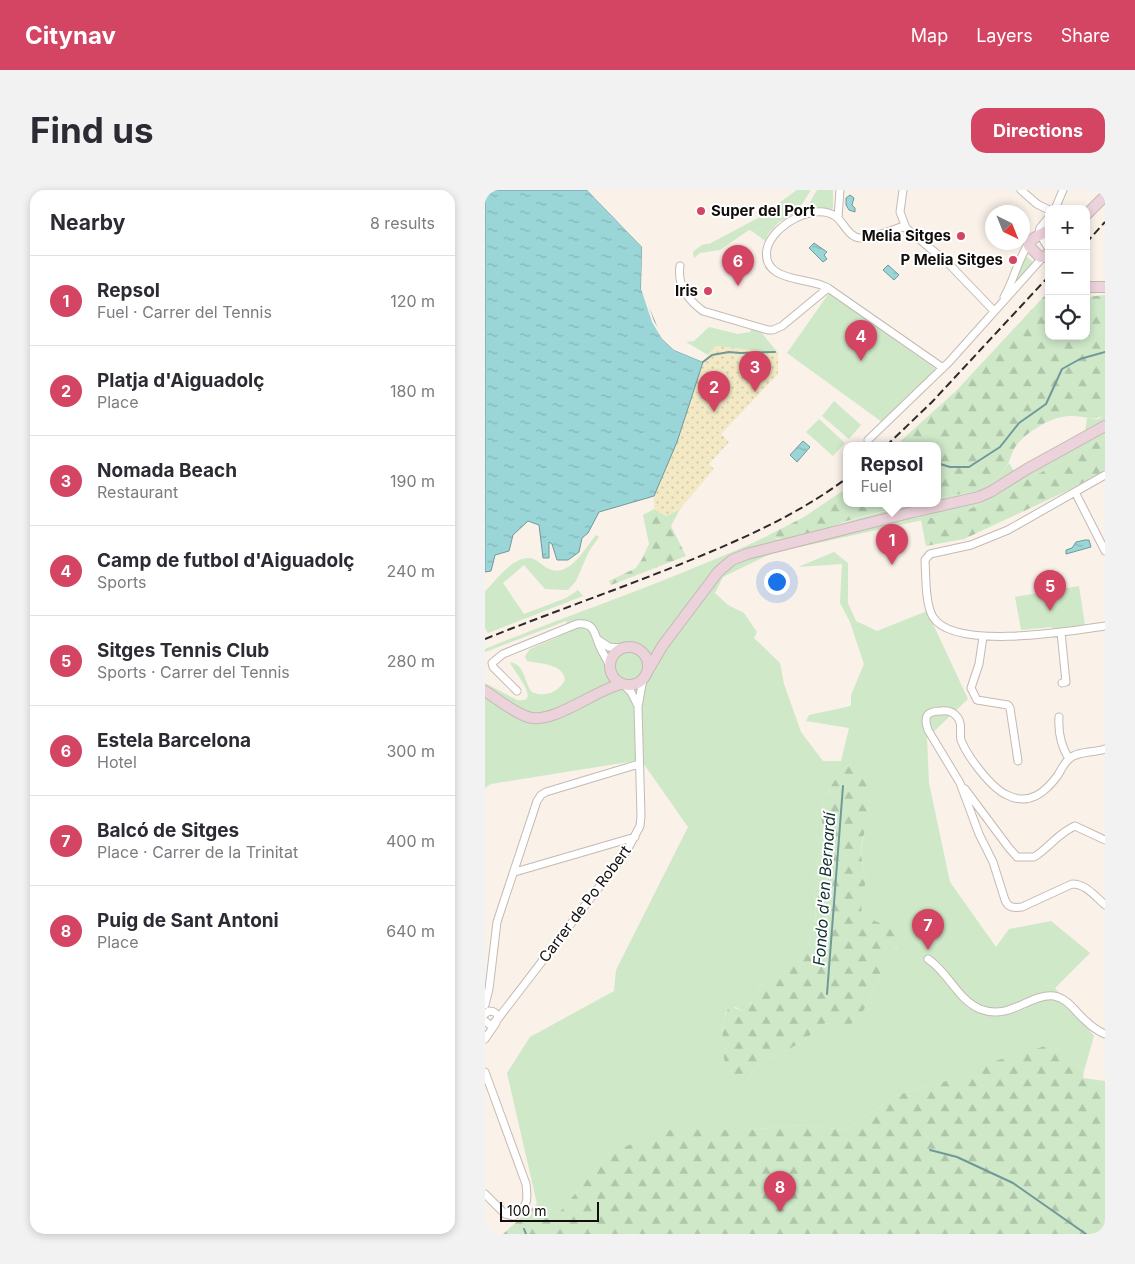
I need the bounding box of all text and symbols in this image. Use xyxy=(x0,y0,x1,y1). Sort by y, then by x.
text: Citynav xyxy=(25,21,116,50)
text: Map xyxy=(911,25,948,46)
text: Layers xyxy=(976,25,1033,46)
text: Share xyxy=(1061,25,1110,46)
button: Directions xyxy=(971,108,1105,153)
text: Find us xyxy=(30,109,154,151)
place label: Super del Port xyxy=(711,201,815,220)
marker: Super del Port xyxy=(695,205,707,217)
north arrow xyxy=(985,205,1030,250)
map controls xyxy=(1045,205,1090,340)
button: + xyxy=(1045,205,1090,250)
text: Nearby xyxy=(50,210,125,235)
text: 8 results xyxy=(370,213,435,233)
place label: Melia Sitges xyxy=(862,226,951,245)
marker: Melia Sitges xyxy=(955,230,967,242)
pin: 6 xyxy=(722,245,754,286)
place label: P Melia Sitges xyxy=(900,250,1003,269)
button: − xyxy=(1045,250,1090,295)
marker: P Melia Sitges xyxy=(1007,254,1019,266)
text: Repsol xyxy=(97,279,160,302)
place label: Iris xyxy=(675,281,698,300)
marker: Iris xyxy=(702,285,714,297)
text: 1 xyxy=(63,291,69,311)
text: 120 m xyxy=(390,291,435,311)
button: locate xyxy=(1045,295,1090,340)
text: Fuel · Carrer del Tennis xyxy=(97,302,272,322)
pin: 4 xyxy=(845,320,877,361)
pin: 3 xyxy=(739,351,771,392)
text: Platja d'Aiguadolç xyxy=(97,369,264,392)
pin: 2 xyxy=(698,371,730,412)
text: 2 xyxy=(61,381,71,401)
text: 180 m xyxy=(390,381,435,401)
text: Place xyxy=(97,392,139,412)
popup xyxy=(843,442,941,507)
text: Repsol xyxy=(861,453,923,476)
text: Nomada Beach xyxy=(97,459,237,482)
text: 3 xyxy=(61,471,71,491)
text: 190 m xyxy=(390,471,435,491)
text: Fuel xyxy=(861,476,892,496)
text: Restaurant xyxy=(97,482,178,502)
pin: 1 xyxy=(876,524,908,565)
text: Camp de futbol d'Aiguadolç xyxy=(97,549,354,572)
text: 4 xyxy=(61,561,71,581)
text: 240 m xyxy=(387,561,435,581)
your location xyxy=(764,569,790,595)
pin: 5 xyxy=(1034,570,1066,611)
text: Sports xyxy=(97,572,146,592)
text: Sitges Tennis Club xyxy=(97,639,269,662)
text: 5 xyxy=(61,651,71,671)
text: 280 m xyxy=(387,651,435,671)
text: Sports · Carrer del Tennis xyxy=(97,662,290,682)
text: Estela Barcelona xyxy=(97,729,251,752)
text: 6 xyxy=(61,741,71,761)
text: 300 m xyxy=(386,741,435,761)
text: Hotel xyxy=(97,752,137,772)
water label: Fondo d'en Bernardí xyxy=(809,809,839,967)
text: Balcó de Sitges xyxy=(97,819,239,842)
text: 7 xyxy=(61,831,71,851)
text: 400 m xyxy=(386,831,435,851)
street label: Carrer de Po Robert xyxy=(535,841,635,966)
text: Place · Carrer de la Trinitat xyxy=(97,842,298,862)
text: Puig de Sant Antoni xyxy=(97,909,279,932)
pin: 7 xyxy=(912,909,944,950)
text: 8 xyxy=(61,921,71,941)
text: 640 m xyxy=(386,921,435,941)
text: Place xyxy=(97,932,139,952)
pin: 8 xyxy=(764,1171,796,1212)
scale bar xyxy=(500,1199,599,1222)
text: 100 m xyxy=(507,1202,547,1219)

